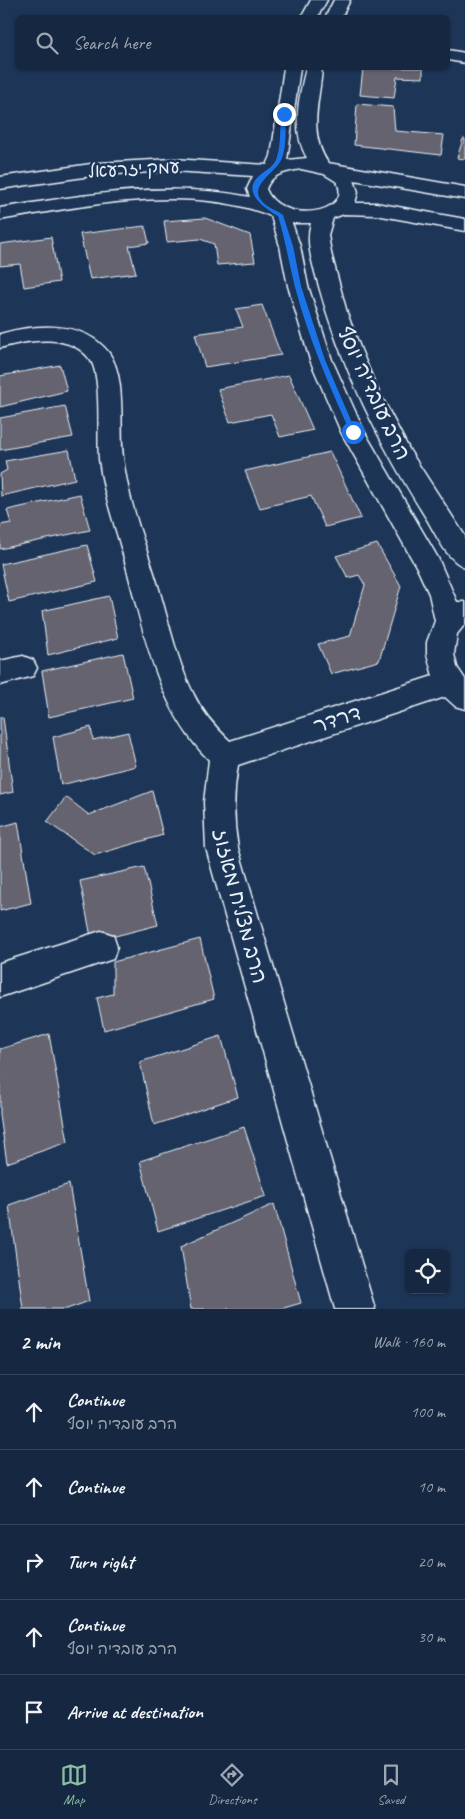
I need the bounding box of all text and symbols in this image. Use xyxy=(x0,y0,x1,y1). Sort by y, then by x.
search box xyxy=(15,15,450,70)
icon: search xyxy=(33,29,61,57)
text: Search here xyxy=(73,31,150,55)
route end xyxy=(273,103,296,126)
street label: עמק יזרעאל xyxy=(87,156,181,182)
street label: הרב עובדיה יוסף xyxy=(332,322,416,464)
route start xyxy=(342,421,365,444)
street label: דרדר xyxy=(310,699,364,739)
street label: הרב מצליח מאזוז xyxy=(207,826,273,986)
map controls xyxy=(405,1249,450,1294)
button: locate xyxy=(405,1249,450,1294)
text: 2 min xyxy=(20,1329,60,1355)
text: Walk · 160 m xyxy=(373,1332,445,1352)
text: Continue xyxy=(67,1388,124,1412)
icon: ahead xyxy=(20,1398,48,1426)
text: 100 m xyxy=(411,1402,445,1422)
text: הרב עובדיה יוסף xyxy=(67,1414,177,1434)
icon: ahead xyxy=(20,1473,48,1501)
text: Continue xyxy=(67,1475,124,1499)
text: 10 m xyxy=(418,1477,445,1497)
icon: right xyxy=(20,1548,48,1576)
text: Turn right xyxy=(67,1550,134,1574)
text: 20 m xyxy=(418,1552,445,1572)
text: Continue xyxy=(67,1613,124,1637)
icon: ahead xyxy=(20,1623,48,1651)
text: 30 m xyxy=(418,1627,445,1647)
text: הרב עובדיה יוסף xyxy=(67,1639,177,1659)
icon: arrive xyxy=(20,1698,48,1726)
text: Arrive at destination xyxy=(67,1700,203,1724)
tab: Map xyxy=(60,1761,88,1808)
tab: Directions xyxy=(208,1761,257,1808)
tab: Saved xyxy=(377,1761,405,1808)

